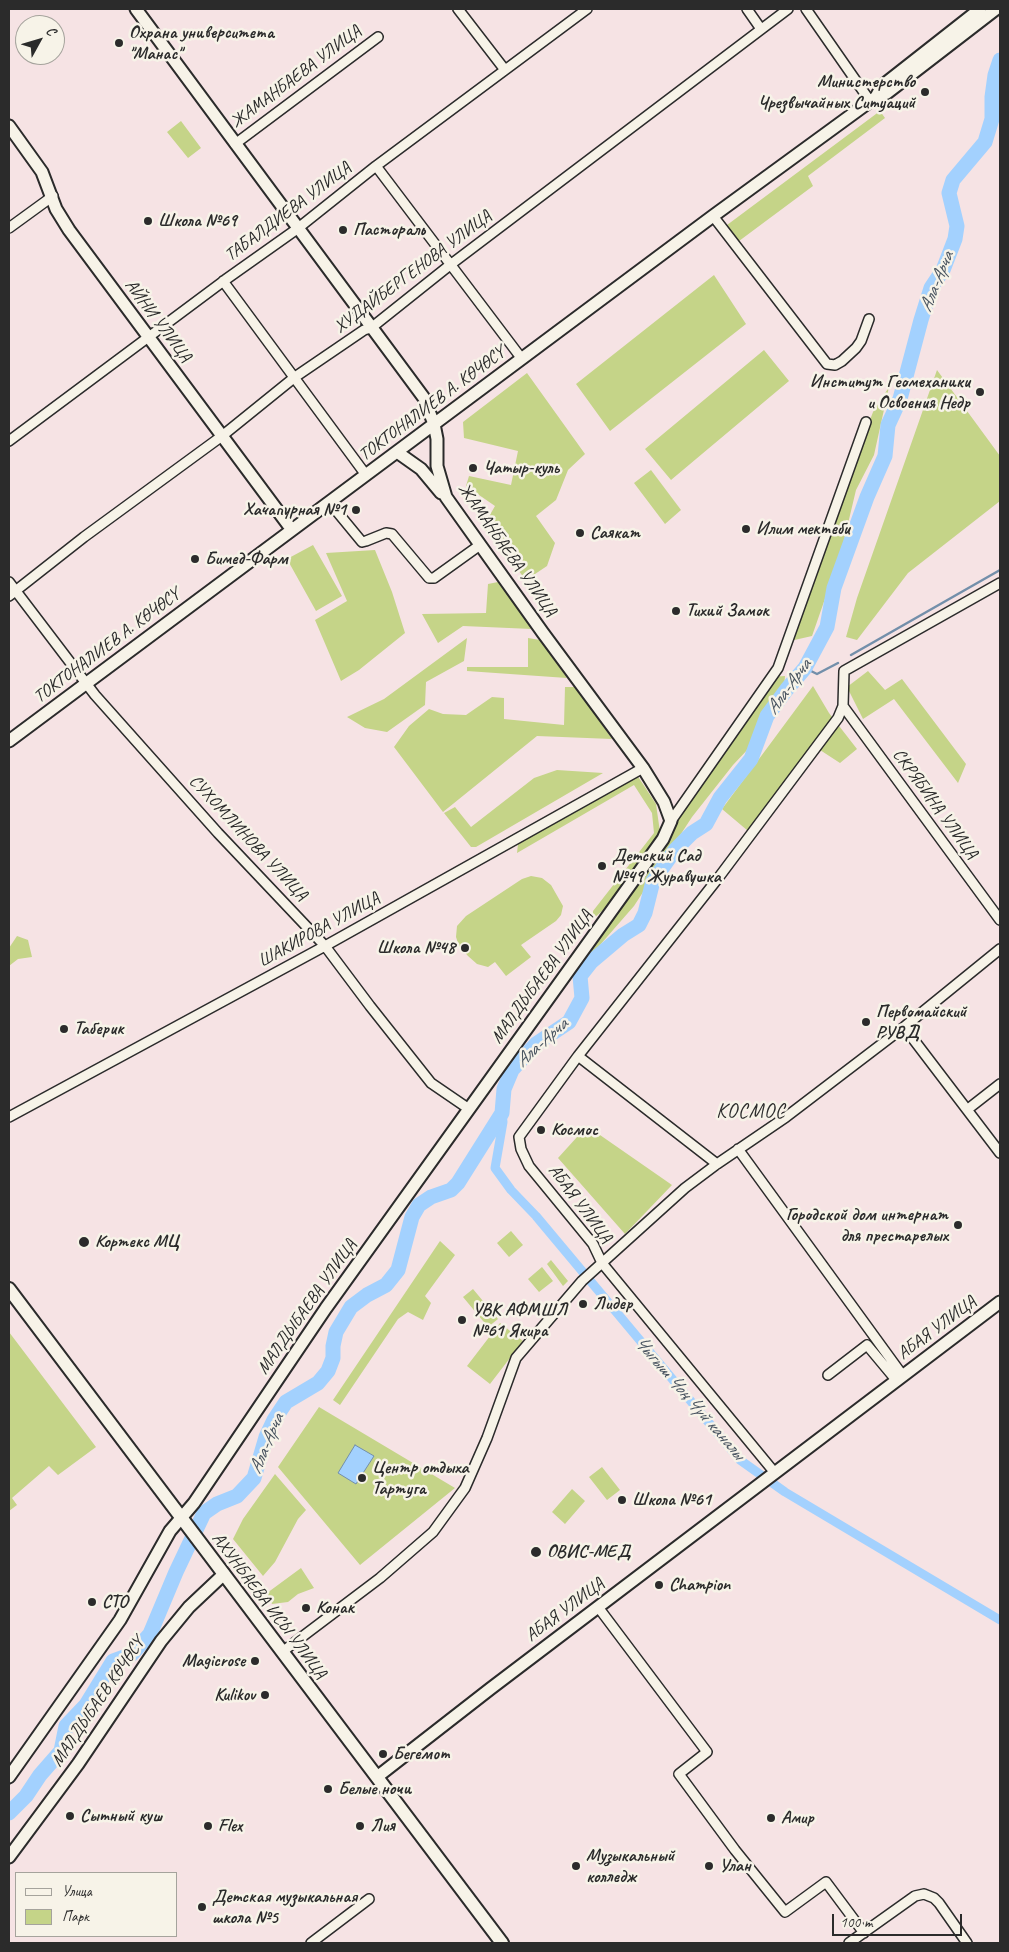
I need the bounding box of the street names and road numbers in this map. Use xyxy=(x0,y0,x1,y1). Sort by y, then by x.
street label: ЖАМАНБАЕВА УЛИЦА xyxy=(226,21,366,133)
street label: ТАБАЛДИЕВА УЛИЦА xyxy=(221,158,355,266)
street label: ХУДАЙБЕРГЕНОВА УЛИЦА xyxy=(330,206,496,338)
street label: АЙНИ УЛИЦА xyxy=(120,275,196,367)
street label: ТОКТОНАЛИЕВ А. КӨЧӨСҮ xyxy=(355,342,509,466)
street label: ЖАМАНБАЕВА УЛИЦА xyxy=(453,479,561,621)
street label: ТОКТОНАЛИЕВ А. КӨЧӨСҮ xyxy=(30,584,184,708)
street label: СКРЯБИНА УЛИЦА xyxy=(888,745,982,863)
street label: СУХОМЛИНОВА УЛИЦА xyxy=(184,771,312,905)
street label: ШАКИРОВА УЛИЦА xyxy=(255,888,383,972)
street label: МАЛДЫБАЕВА УЛИЦА xyxy=(486,906,598,1048)
street label: АБАЯ УЛИЦА xyxy=(543,1160,617,1248)
street label: МАЛДЫБАЕВА УЛИЦА xyxy=(252,1236,362,1378)
street label: АБАЯ УЛИЦА xyxy=(893,1291,981,1365)
street label: АХУНБАЕВА ИСЫ УЛИЦА xyxy=(207,1529,331,1683)
street label: АБАЯ УЛИЦА xyxy=(521,1573,609,1647)
street label: МАЛДЫБАЕВ КӨЧӨСҮ xyxy=(47,1633,149,1771)

